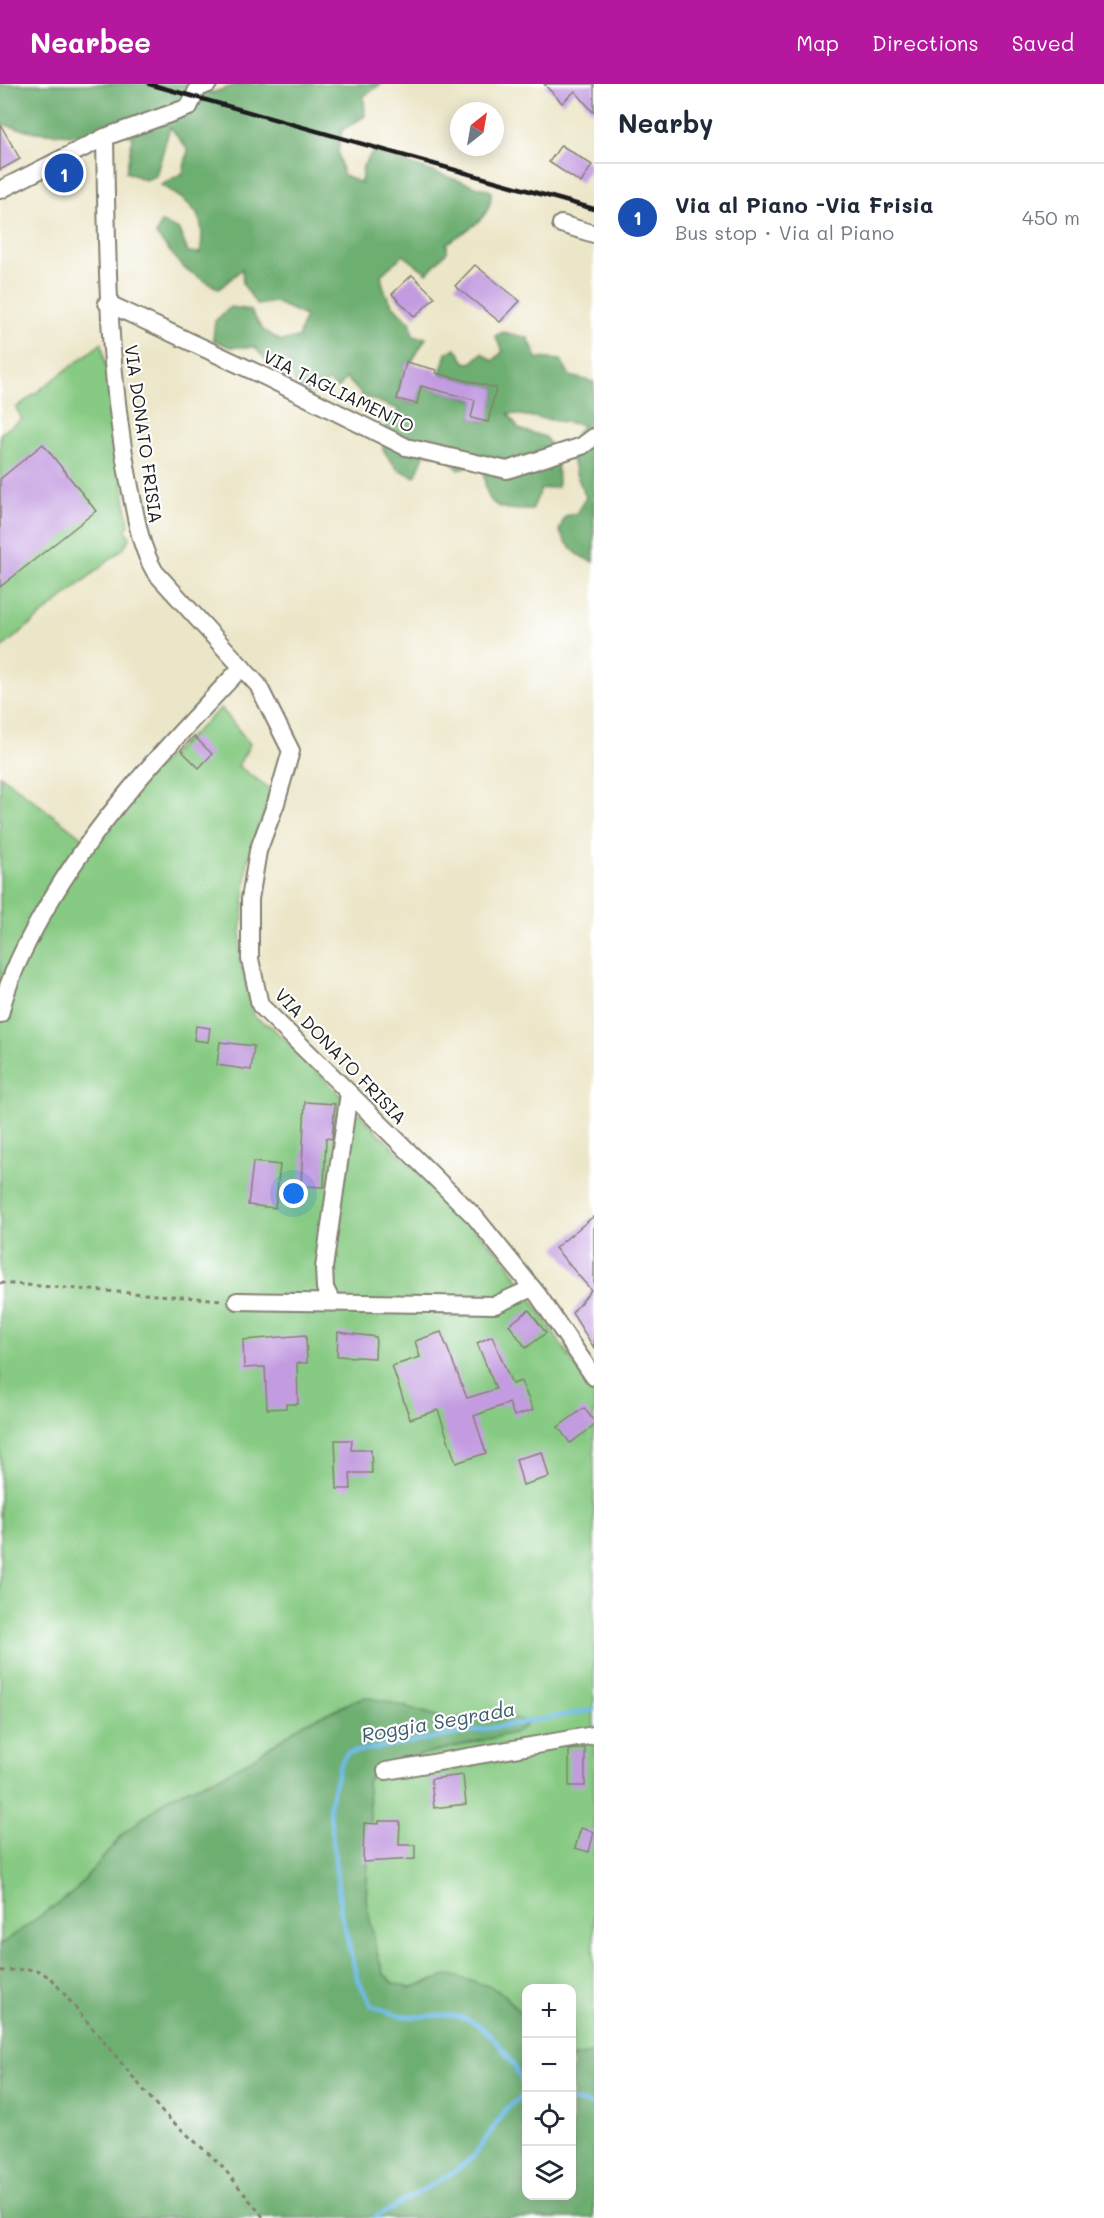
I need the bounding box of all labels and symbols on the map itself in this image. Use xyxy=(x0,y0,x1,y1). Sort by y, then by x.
north arrow xyxy=(450,102,504,156)
pin: 1 xyxy=(44,150,84,196)
street label: VIA DONATO FRISIA xyxy=(120,343,168,525)
street label: VIA TAGLIAMENTO xyxy=(259,344,419,438)
street label: VIA DONATO FRISIA xyxy=(270,983,412,1129)
your location xyxy=(279,1179,308,1208)
water label: Roggia Segrada xyxy=(359,1695,517,1747)

